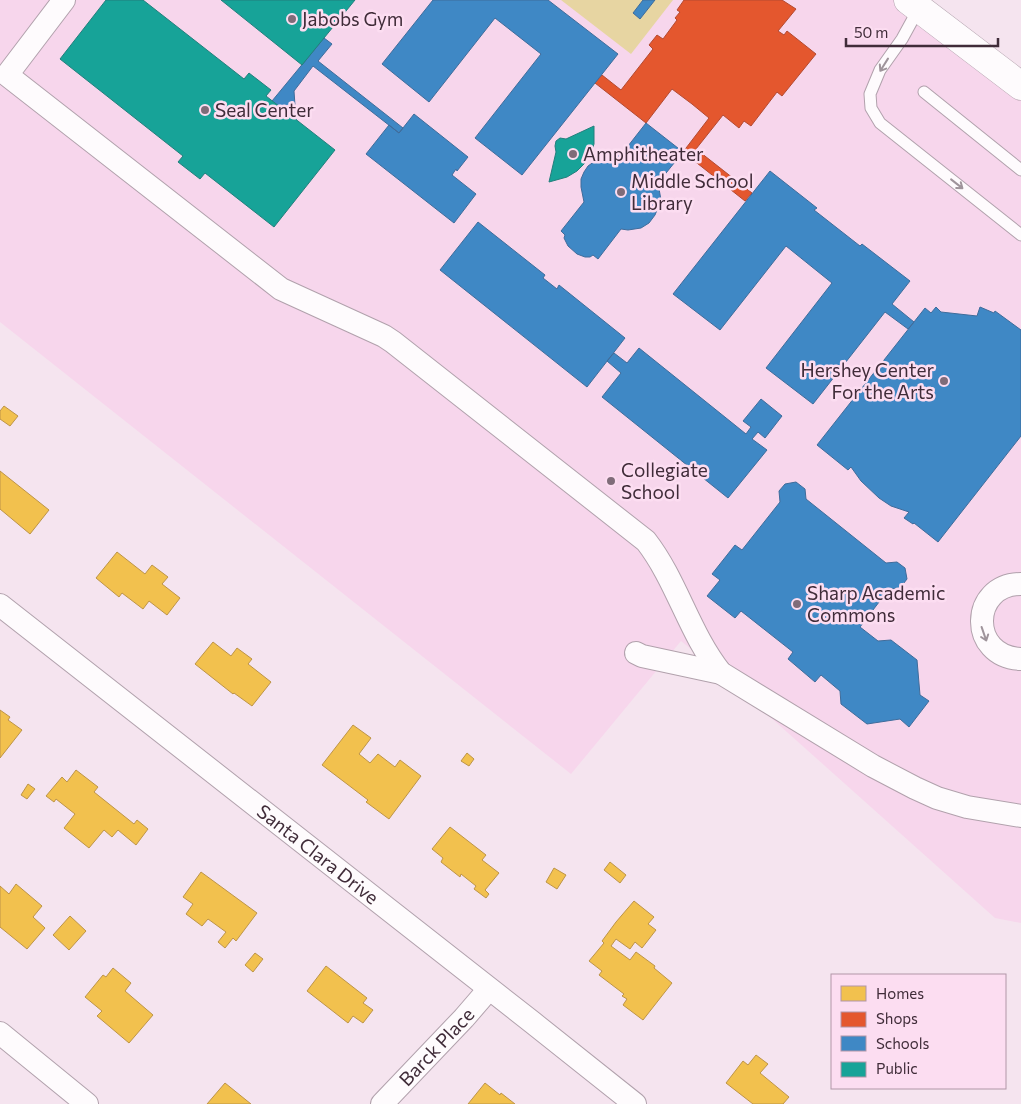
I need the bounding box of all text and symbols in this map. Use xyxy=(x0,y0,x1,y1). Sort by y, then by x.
place label: Jabobs Gym xyxy=(302,7,403,30)
marker: Jabobs Gym xyxy=(286,13,298,25)
scale bar xyxy=(846,15,998,47)
text: 50 m xyxy=(854,23,888,41)
one-way arrow xyxy=(879,57,889,71)
place label: Seal Center xyxy=(215,98,314,121)
marker: Seal Center xyxy=(199,104,211,116)
place label: Amphitheater xyxy=(583,142,704,165)
marker: Amphitheater xyxy=(567,148,579,160)
place label: Middle School Library xyxy=(631,169,753,214)
one-way arrow xyxy=(950,179,963,190)
marker: Middle School Library xyxy=(615,186,627,198)
place label: Hershey Center For the Arts xyxy=(801,358,934,403)
marker: Hershey Center For the Arts xyxy=(938,375,950,387)
place label: Collegiate School xyxy=(621,458,708,503)
marker: Collegiate School xyxy=(605,475,617,487)
place label: Sharp Academic Commons xyxy=(807,581,945,626)
marker: Sharp Academic Commons xyxy=(791,598,803,610)
one-way arrow xyxy=(980,625,990,641)
street label: Santa Clara Drive xyxy=(253,799,384,909)
legend xyxy=(831,974,1006,1089)
text: Homes xyxy=(876,984,924,1002)
street label: Barck Place xyxy=(394,1003,479,1090)
text: Shops xyxy=(876,1009,918,1027)
text: Schools xyxy=(876,1034,930,1052)
text: Public xyxy=(876,1059,918,1077)

